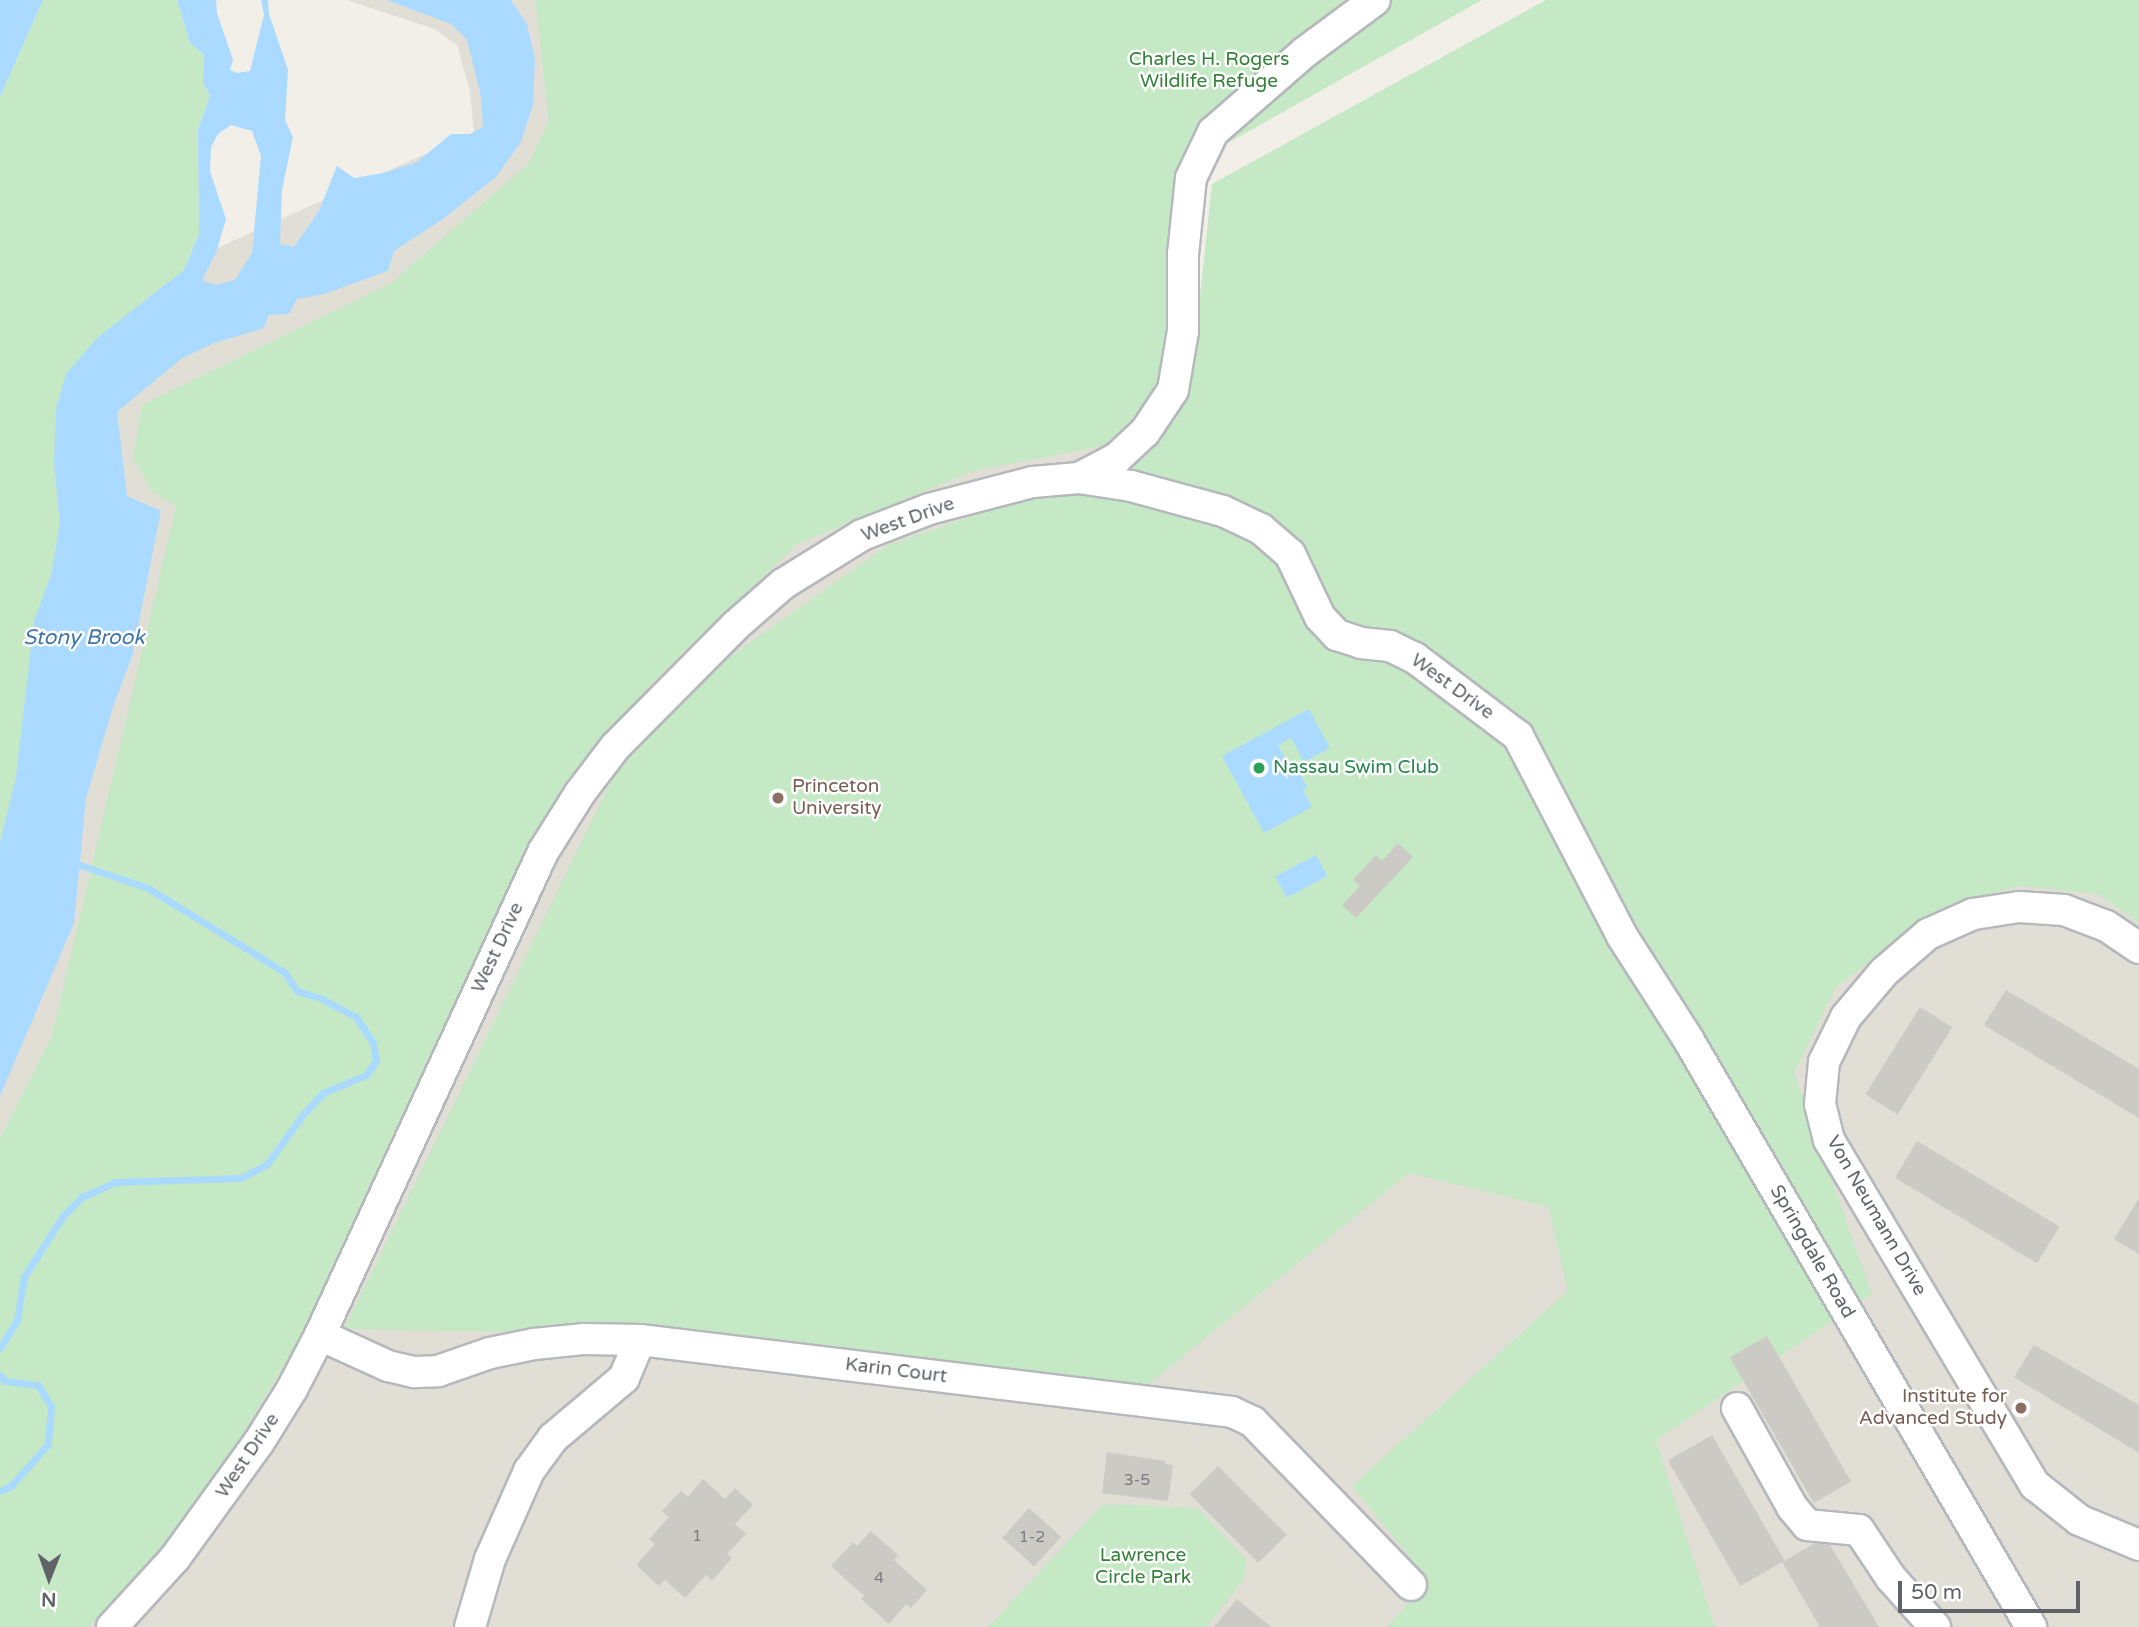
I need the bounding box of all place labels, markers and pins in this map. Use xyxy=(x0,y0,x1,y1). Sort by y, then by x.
place label: Nassau Swim Club xyxy=(1273,757,1439,779)
marker: Nassau Swim Club xyxy=(1251,760,1267,776)
place label: Princeton University xyxy=(792,776,882,820)
marker: Princeton University xyxy=(770,790,786,806)
place label: Institute for Advanced Study xyxy=(1859,1386,2007,1430)
marker: Institute for Advanced Study xyxy=(2013,1400,2029,1416)

